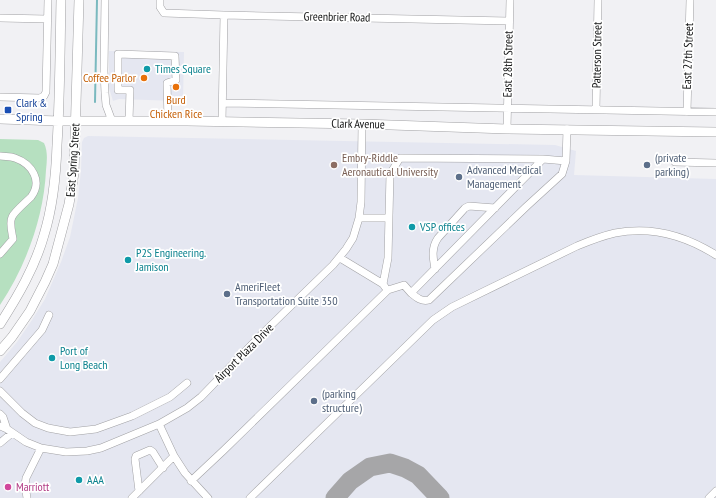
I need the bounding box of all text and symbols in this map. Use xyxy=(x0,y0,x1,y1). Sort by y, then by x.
street label: Greenbrier Road xyxy=(304,8,370,25)
street label: Patterson Street xyxy=(588,21,605,88)
street label: East 27th Street xyxy=(679,22,696,89)
street label: East 28th Street xyxy=(499,30,516,97)
place label: Times Square xyxy=(155,61,211,76)
marker: Times Square xyxy=(142,64,152,74)
place label: Coffee Parlor xyxy=(83,70,137,85)
marker: Coffee Parlor xyxy=(139,73,149,83)
marker: Burd Chicken Rice xyxy=(171,82,181,92)
place label: Burd Chicken Rice xyxy=(150,92,202,121)
place label: Clark & Spring xyxy=(16,95,47,124)
marker: Clark & Spring xyxy=(3,105,13,115)
street label: Clark Avenue xyxy=(331,116,385,131)
street label: East Spring Street xyxy=(62,122,83,197)
place label: Embry-Riddle Aeronautical University xyxy=(342,150,438,179)
place label: (private parking) xyxy=(655,150,689,179)
marker: Embry-Riddle Aeronautical University xyxy=(329,160,339,170)
marker: (private parking) xyxy=(642,160,652,170)
place label: Advanced Medical Management xyxy=(467,162,542,191)
marker: Advanced Medical Management xyxy=(454,172,464,182)
place label: VSP offices xyxy=(419,219,465,234)
marker: VSP offices xyxy=(407,222,417,232)
place label: P2S Engineering. Jamison xyxy=(135,245,206,274)
marker: P2S Engineering. Jamison xyxy=(123,255,133,265)
place label: AmeriFleet Transportation Suite 350 xyxy=(235,279,338,308)
marker: AmeriFleet Transportation Suite 350 xyxy=(222,289,232,299)
street label: Airport Plaza Drive xyxy=(211,320,277,385)
place label: Port of Long Beach xyxy=(60,343,108,372)
marker: Port of Long Beach xyxy=(47,353,57,363)
place label: (parking structure) xyxy=(322,386,362,415)
marker: (parking structure) xyxy=(309,396,319,406)
place label: AAA xyxy=(87,472,104,487)
marker: AAA xyxy=(74,475,84,485)
place label: Marriott xyxy=(16,479,50,494)
marker: Marriott xyxy=(3,482,13,492)

